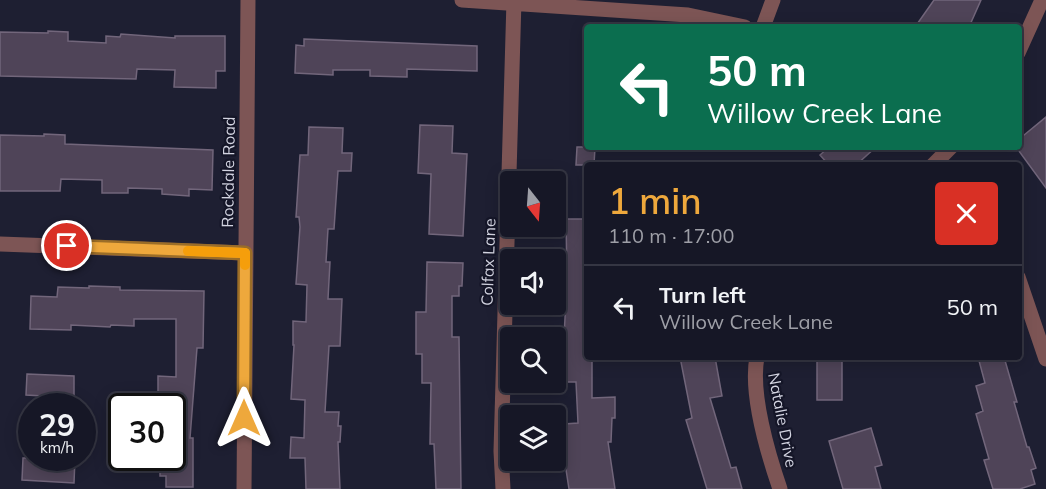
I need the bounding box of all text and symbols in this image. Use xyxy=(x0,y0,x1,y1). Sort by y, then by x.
text: 50 m xyxy=(707,44,807,97)
icon: left xyxy=(608,48,686,126)
text: Willow Creek Lane xyxy=(707,96,942,130)
street label: Rockdale Road xyxy=(217,116,239,228)
north arrow xyxy=(500,171,566,237)
map controls xyxy=(500,171,566,471)
text: 1 min xyxy=(608,178,702,223)
button: close xyxy=(935,182,998,245)
street label: Colfax Lane xyxy=(476,218,500,306)
pin xyxy=(41,220,92,271)
text: 110 m · 17:00 xyxy=(608,223,734,248)
icon: arrive xyxy=(50,229,83,262)
button: sound xyxy=(500,249,566,315)
text: Turn left xyxy=(659,281,746,309)
icon: left xyxy=(608,291,641,324)
text: 50 m xyxy=(947,293,998,321)
text: Willow Creek Lane xyxy=(659,309,833,334)
button: search xyxy=(500,327,566,393)
street label: Natalie Drive xyxy=(764,371,802,469)
position arrow xyxy=(212,386,276,450)
speed limit sign: 30 xyxy=(108,393,186,471)
button: layers xyxy=(500,405,566,471)
text: 29 xyxy=(39,406,75,444)
text: km/h xyxy=(40,438,74,457)

